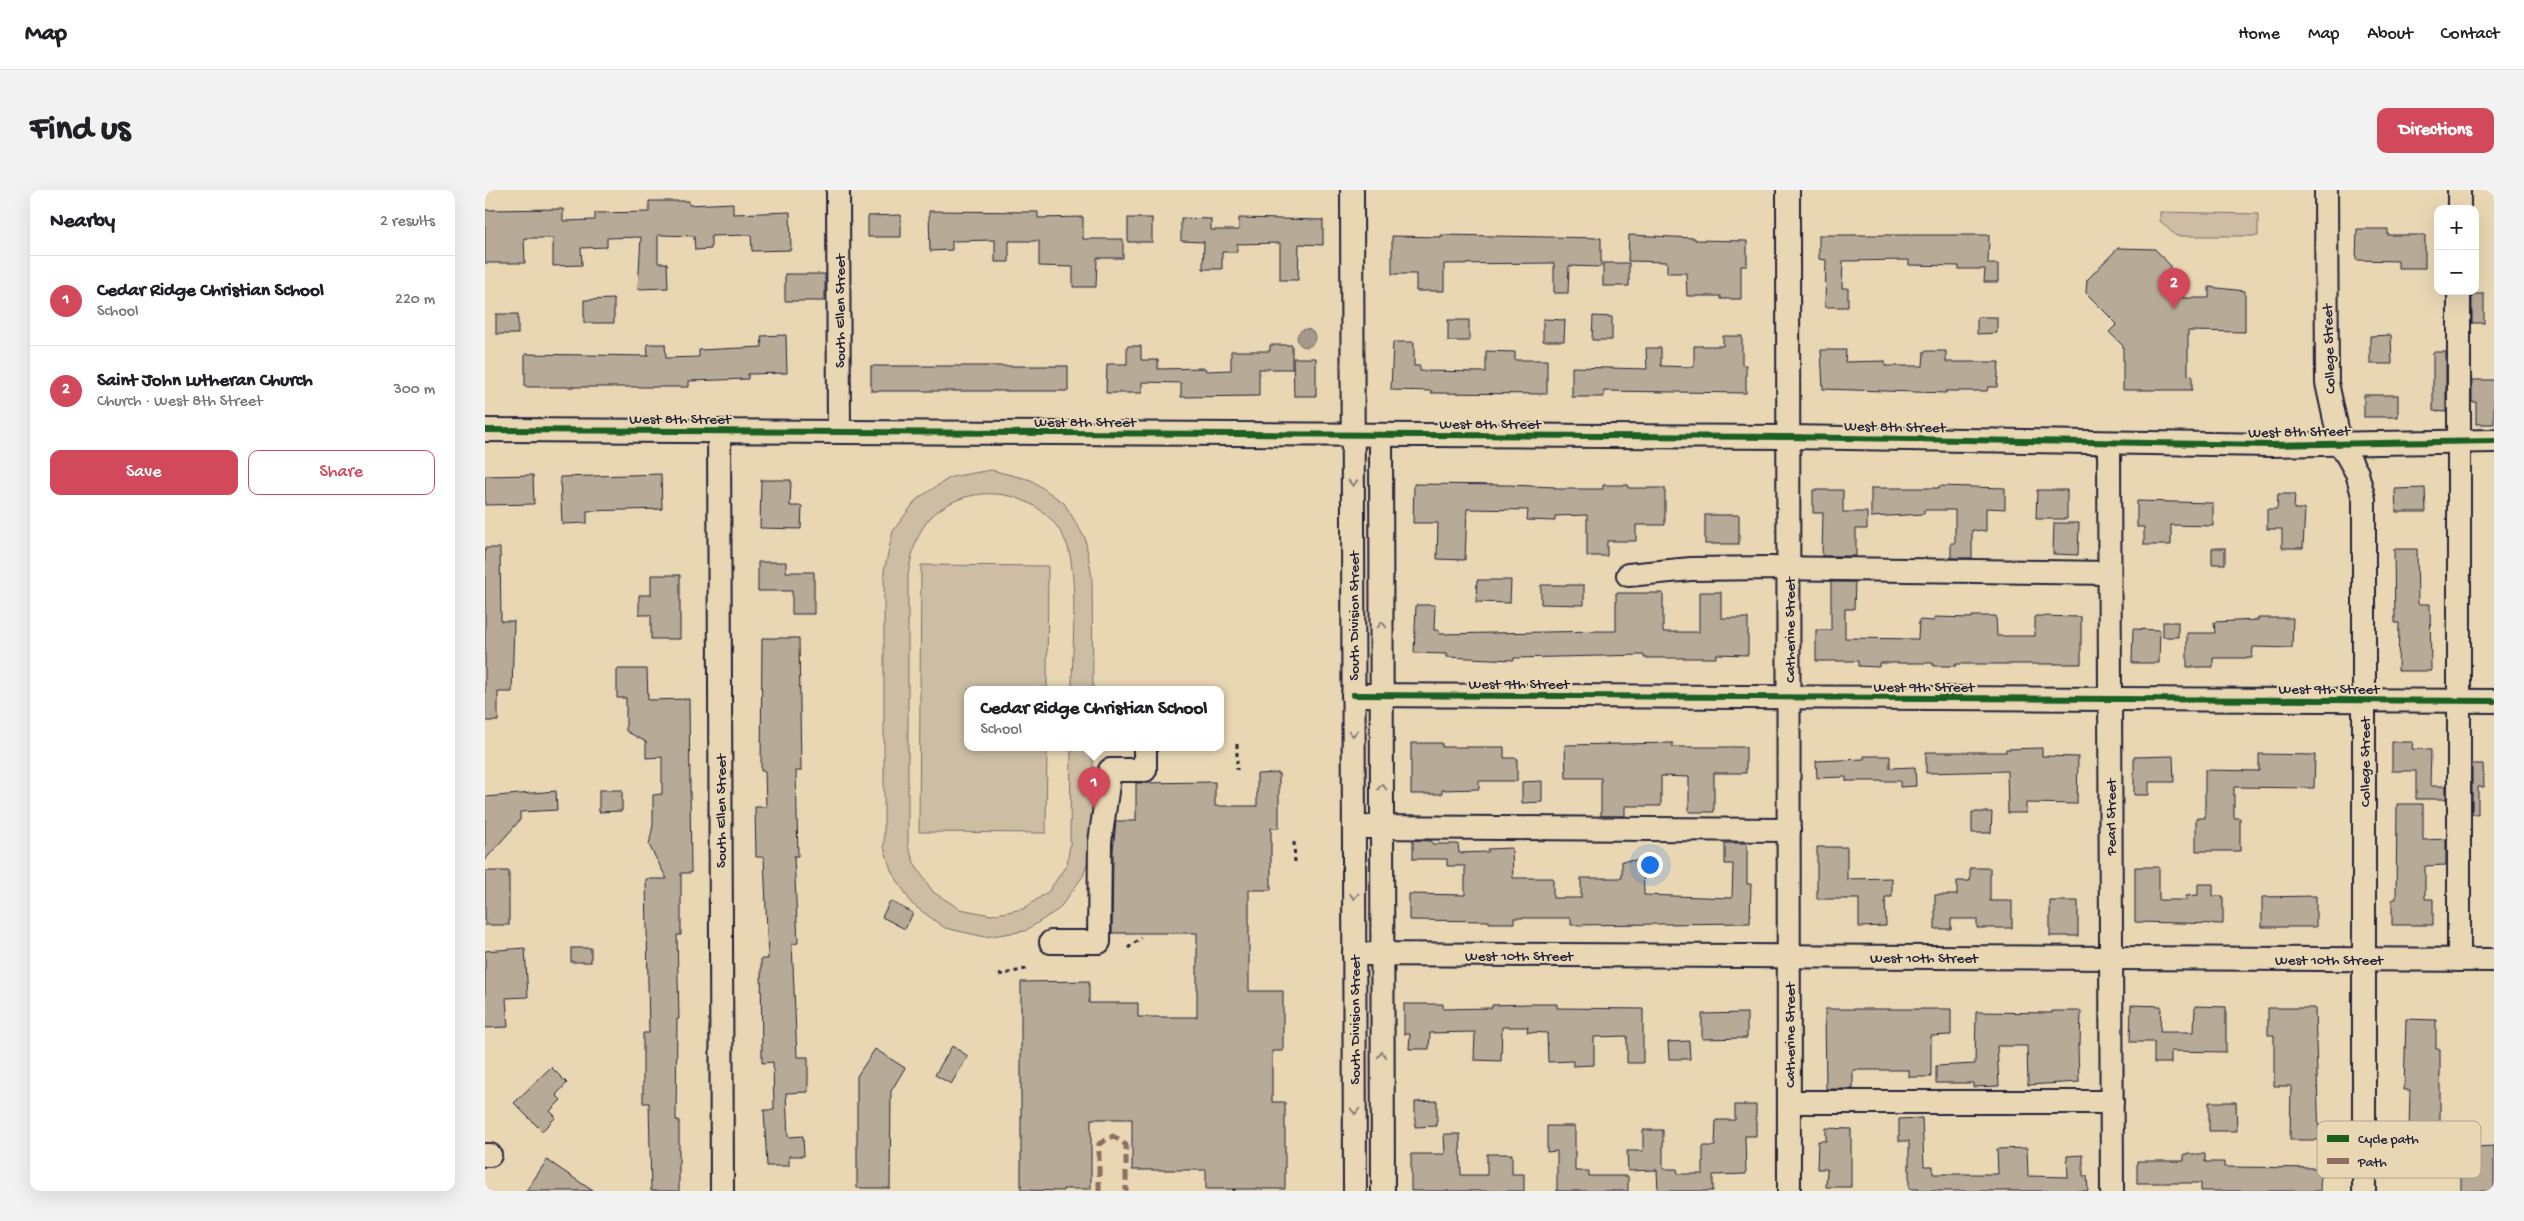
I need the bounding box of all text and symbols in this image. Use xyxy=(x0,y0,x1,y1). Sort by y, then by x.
text: Map xyxy=(25,20,67,49)
text: Home xyxy=(2238,24,2280,45)
text: Map xyxy=(2308,24,2339,45)
text: About xyxy=(2367,24,2413,45)
text: Contact xyxy=(2441,24,2499,45)
button: Directions xyxy=(2377,108,2494,153)
text: Find us xyxy=(30,110,130,151)
map controls xyxy=(2434,205,2479,295)
button: + xyxy=(2434,205,2479,250)
text: Nearby xyxy=(50,210,115,235)
text: 2 results xyxy=(380,213,435,232)
button: − xyxy=(2434,250,2479,295)
street label: South Ellen Street xyxy=(832,252,850,368)
pin: 2 xyxy=(2158,268,2190,309)
text: Cedar Ridge Christian School xyxy=(97,280,324,303)
text: 1 xyxy=(63,291,69,310)
text: 220 m xyxy=(395,291,435,310)
street label: College Street xyxy=(2319,302,2341,394)
text: School xyxy=(97,303,139,322)
text: Saint John Lutheran Church xyxy=(97,370,313,393)
text: 2 xyxy=(62,381,70,400)
text: 300 m xyxy=(393,381,435,400)
text: Church · West 8th Street xyxy=(97,393,262,412)
street label: West 8th Street xyxy=(629,411,733,429)
street label: West 8th Street xyxy=(1034,414,1138,432)
street label: West 8th Street xyxy=(1439,416,1543,434)
street label: West 8th Street xyxy=(1844,418,1948,438)
street label: West 8th Street xyxy=(2248,423,2352,443)
button: Save xyxy=(50,450,238,495)
button: Share xyxy=(248,450,435,495)
one-way arrow xyxy=(1348,480,1358,488)
street label: South Division Street xyxy=(1346,549,1364,681)
street label: Catherine Street xyxy=(1782,575,1800,683)
one-way arrow xyxy=(1377,621,1387,628)
street label: West 9th Street xyxy=(1469,676,1571,694)
street label: West 9th Street xyxy=(1874,679,1976,697)
street label: West 9th Street xyxy=(2279,681,2381,699)
popup xyxy=(964,686,1224,751)
text: Cedar Ridge Christian School xyxy=(980,698,1208,721)
street label: College Street xyxy=(2357,715,2375,807)
text: School xyxy=(980,721,1022,740)
one-way arrow xyxy=(1348,730,1358,738)
street label: South Ellen Street xyxy=(713,752,731,868)
pin: 1 xyxy=(1078,767,1110,808)
street label: Pearl Street xyxy=(2103,777,2121,856)
one-way arrow xyxy=(1377,783,1387,791)
your location xyxy=(1637,852,1663,878)
one-way arrow xyxy=(1349,892,1359,900)
street label: West 10th Street xyxy=(1465,948,1575,966)
street label: West 10th Street xyxy=(1870,950,1980,968)
street label: West 10th Street xyxy=(2275,952,2385,970)
street label: South Division Street xyxy=(1347,953,1365,1085)
street label: Catherine Street xyxy=(1782,980,1800,1088)
one-way arrow xyxy=(1377,1051,1387,1058)
one-way arrow xyxy=(1349,1107,1360,1115)
legend xyxy=(2317,1121,2481,1178)
text: Cycle path xyxy=(2358,1132,2419,1149)
text: Path xyxy=(2357,1155,2387,1172)

